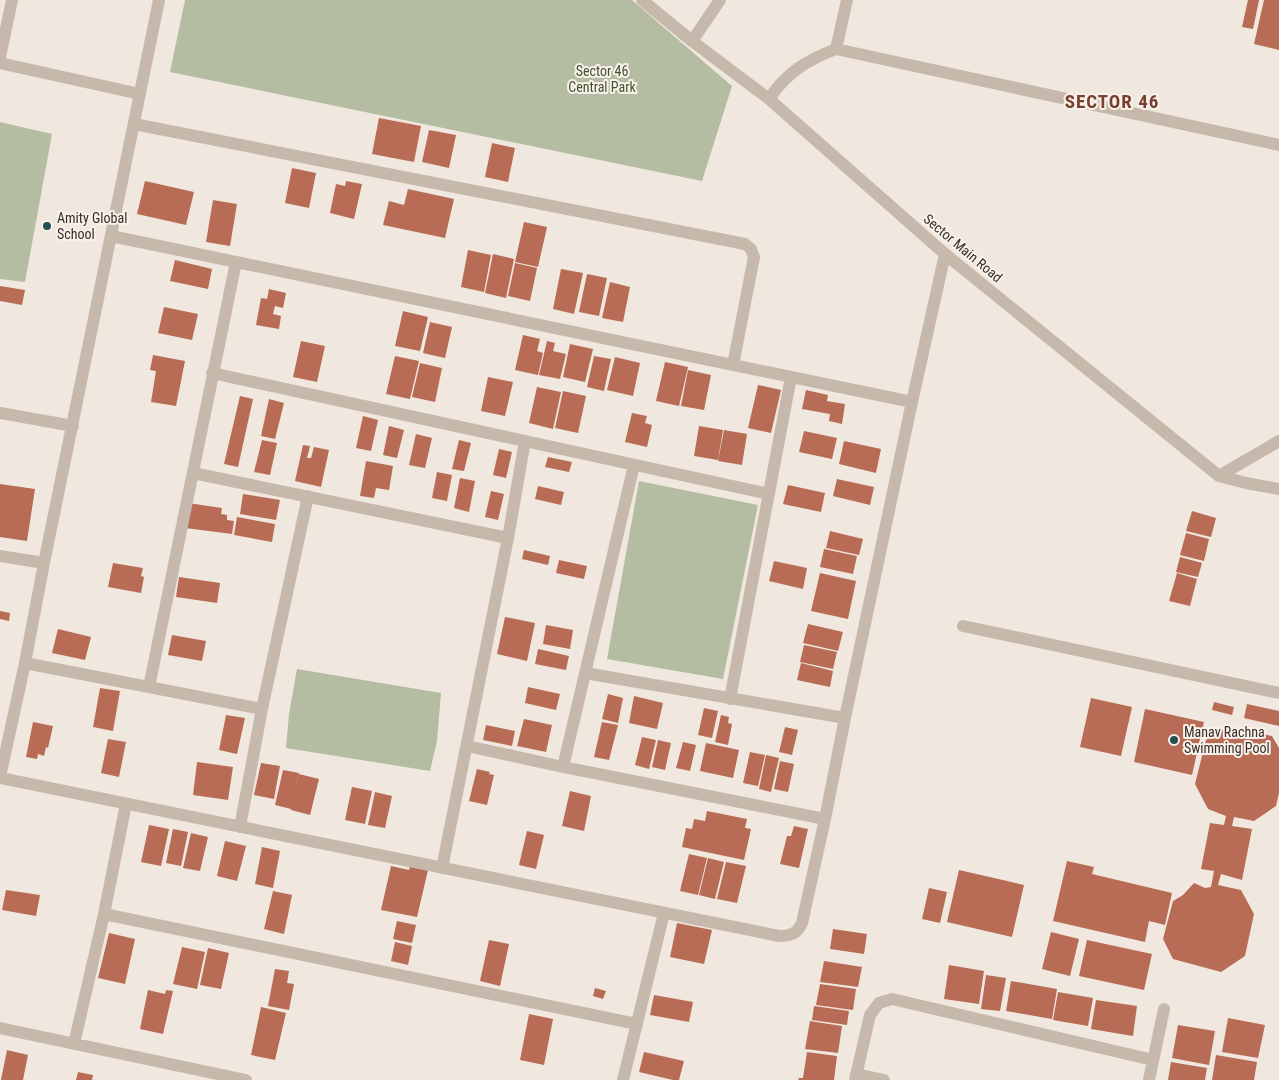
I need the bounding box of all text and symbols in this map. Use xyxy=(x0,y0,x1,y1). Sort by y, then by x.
park label: Sector 46 Central Park xyxy=(568,63,636,95)
district label: SECTOR 46 xyxy=(1065,90,1159,113)
place label: Amity Global School xyxy=(57,210,127,242)
street label: Sector Main Road xyxy=(921,211,1005,285)
marker: Amity Global School xyxy=(41,220,53,232)
place label: Manav Rachna Swimming Pool xyxy=(1184,724,1270,756)
marker: Manav Rachna Swimming Pool xyxy=(1168,734,1180,746)

